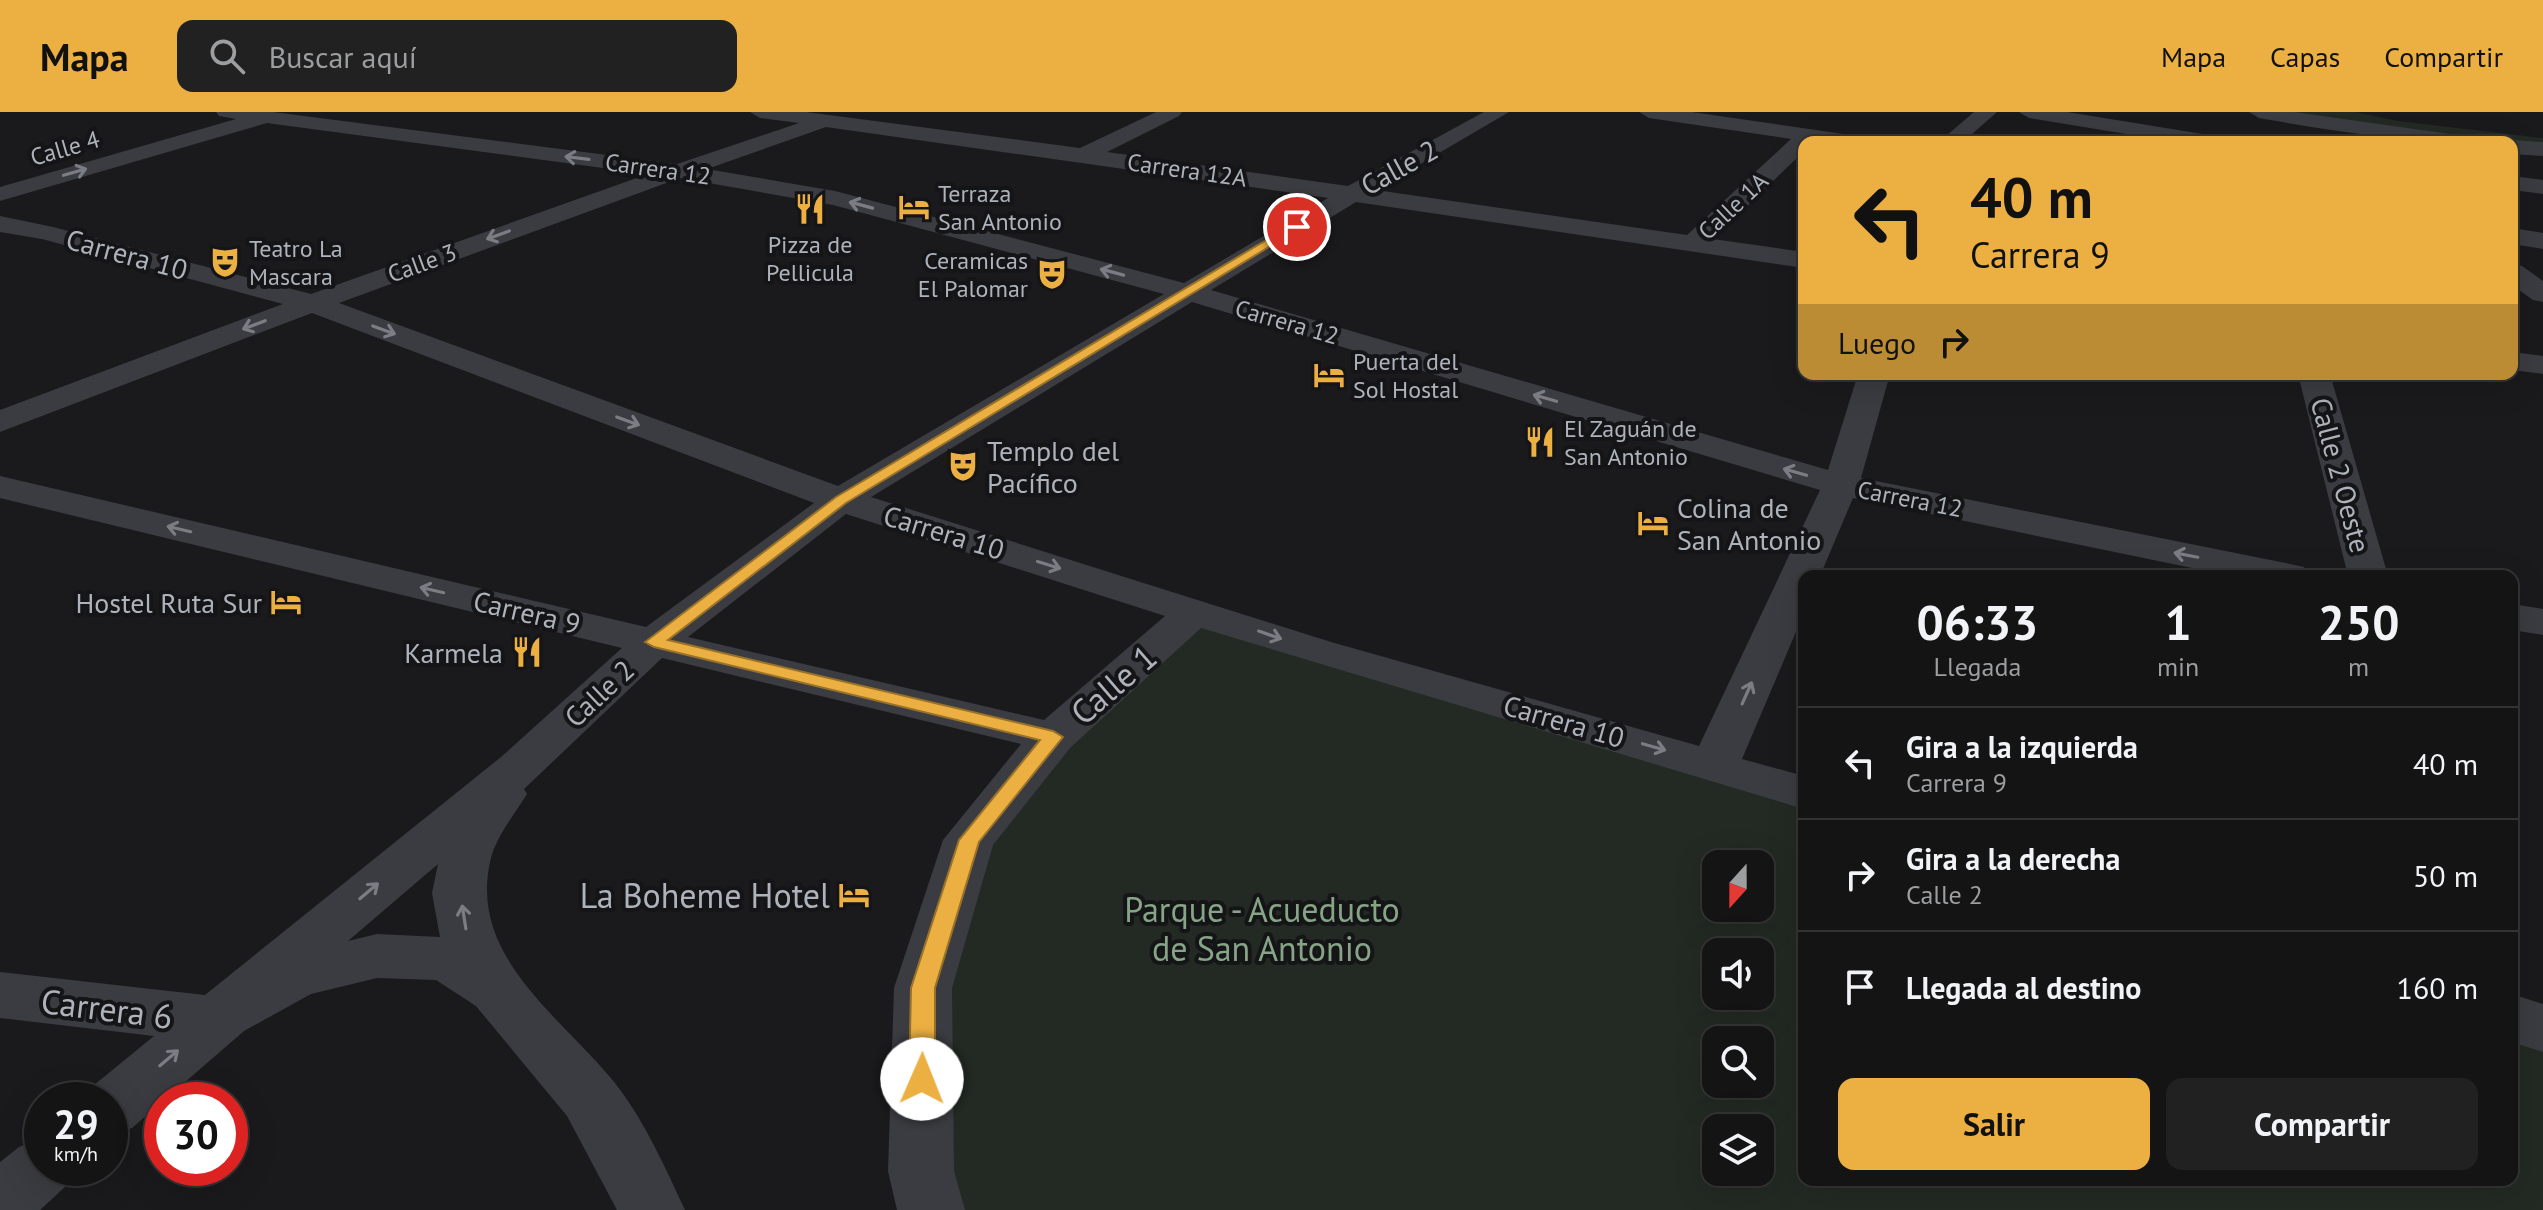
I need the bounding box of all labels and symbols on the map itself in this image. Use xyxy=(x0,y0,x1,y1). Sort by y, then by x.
street label: Calle 4 xyxy=(27,123,103,173)
street label: Calle 2 xyxy=(1354,131,1444,203)
street label: Carrera 12 xyxy=(603,146,713,192)
street label: Carrera 12A xyxy=(1125,146,1249,194)
one-way arrow xyxy=(565,150,590,165)
one-way arrow xyxy=(61,164,87,179)
street label: Calle 1A xyxy=(1691,166,1775,246)
place label: Terraza San Antonio xyxy=(938,178,1062,237)
hotel icon: Terraza San Antonio xyxy=(897,190,931,224)
restaurant icon: Pizza de Pellicula xyxy=(793,192,827,226)
pin xyxy=(1263,193,1331,261)
one-way arrow xyxy=(849,196,875,211)
street label: Carrera 10 xyxy=(62,220,192,288)
one-way arrow xyxy=(486,229,511,244)
place label: Pizza de Pellicula xyxy=(766,229,854,288)
place label: Teatro La Mascara xyxy=(249,233,343,292)
street label: Calle 3 xyxy=(383,236,461,290)
theatre icon: Teatro La Mascara xyxy=(208,245,242,279)
place label: Ceramicas El Palomar xyxy=(918,245,1028,304)
theatre icon: Ceramicas El Palomar xyxy=(1035,257,1069,291)
one-way arrow xyxy=(1100,264,1126,279)
street label: Carrera 12 xyxy=(1232,292,1342,352)
one-way arrow xyxy=(242,319,267,333)
one-way arrow xyxy=(371,324,396,338)
place label: Puerta del Sol Hostal xyxy=(1353,346,1458,405)
hotel icon: Puerta del Sol Hostal xyxy=(1312,358,1346,392)
one-way arrow xyxy=(1533,390,1559,405)
street label: Calle 2 Oeste xyxy=(2303,394,2379,556)
place label: El Zaguán de San Antonio xyxy=(1564,413,1697,472)
one-way arrow xyxy=(615,415,640,429)
restaurant icon: El Zaguán de San Antonio xyxy=(1523,425,1557,459)
place label: Templo del Pacífico xyxy=(987,432,1119,501)
theatre icon: Templo del Pacífico xyxy=(946,449,980,483)
one-way arrow xyxy=(1782,464,1808,479)
street label: Carrera 12 xyxy=(1855,474,1965,524)
place label: Colina de San Antonio xyxy=(1677,489,1821,558)
street label: Carrera 10 xyxy=(879,496,1009,568)
hotel icon: Colina de San Antonio xyxy=(1636,506,1670,540)
one-way arrow xyxy=(167,521,193,536)
one-way arrow xyxy=(2174,547,2199,562)
one-way arrow xyxy=(1036,558,1062,573)
one-way arrow xyxy=(420,581,446,596)
street label: Carrera 9 xyxy=(470,582,584,642)
place label: Hostel Ruta Sur xyxy=(76,584,262,621)
hotel icon: Hostel Ruta Sur xyxy=(269,585,303,619)
one-way arrow xyxy=(1257,629,1282,644)
place label: Karmela xyxy=(404,634,503,671)
street label: Calle 1 xyxy=(1061,634,1165,734)
restaurant icon: Karmela xyxy=(510,635,544,669)
street label: Calle 2 xyxy=(556,651,642,735)
one-way arrow xyxy=(1740,681,1755,705)
street label: Carrera 10 xyxy=(1499,686,1629,756)
one-way arrow xyxy=(1641,740,1667,755)
north arrow xyxy=(1702,850,1774,922)
place label: La Boheme Hotel xyxy=(580,873,830,917)
hotel icon: La Boheme Hotel xyxy=(837,878,871,912)
one-way arrow xyxy=(358,882,379,900)
park label: Parque - Acueducto de San Antonio xyxy=(1124,887,1400,970)
one-way arrow xyxy=(456,905,471,930)
street label: Carrera 6 xyxy=(39,978,175,1038)
position arrow xyxy=(880,1037,964,1121)
one-way arrow xyxy=(159,1049,179,1067)
speed limit sign: 30 xyxy=(144,1082,248,1186)

